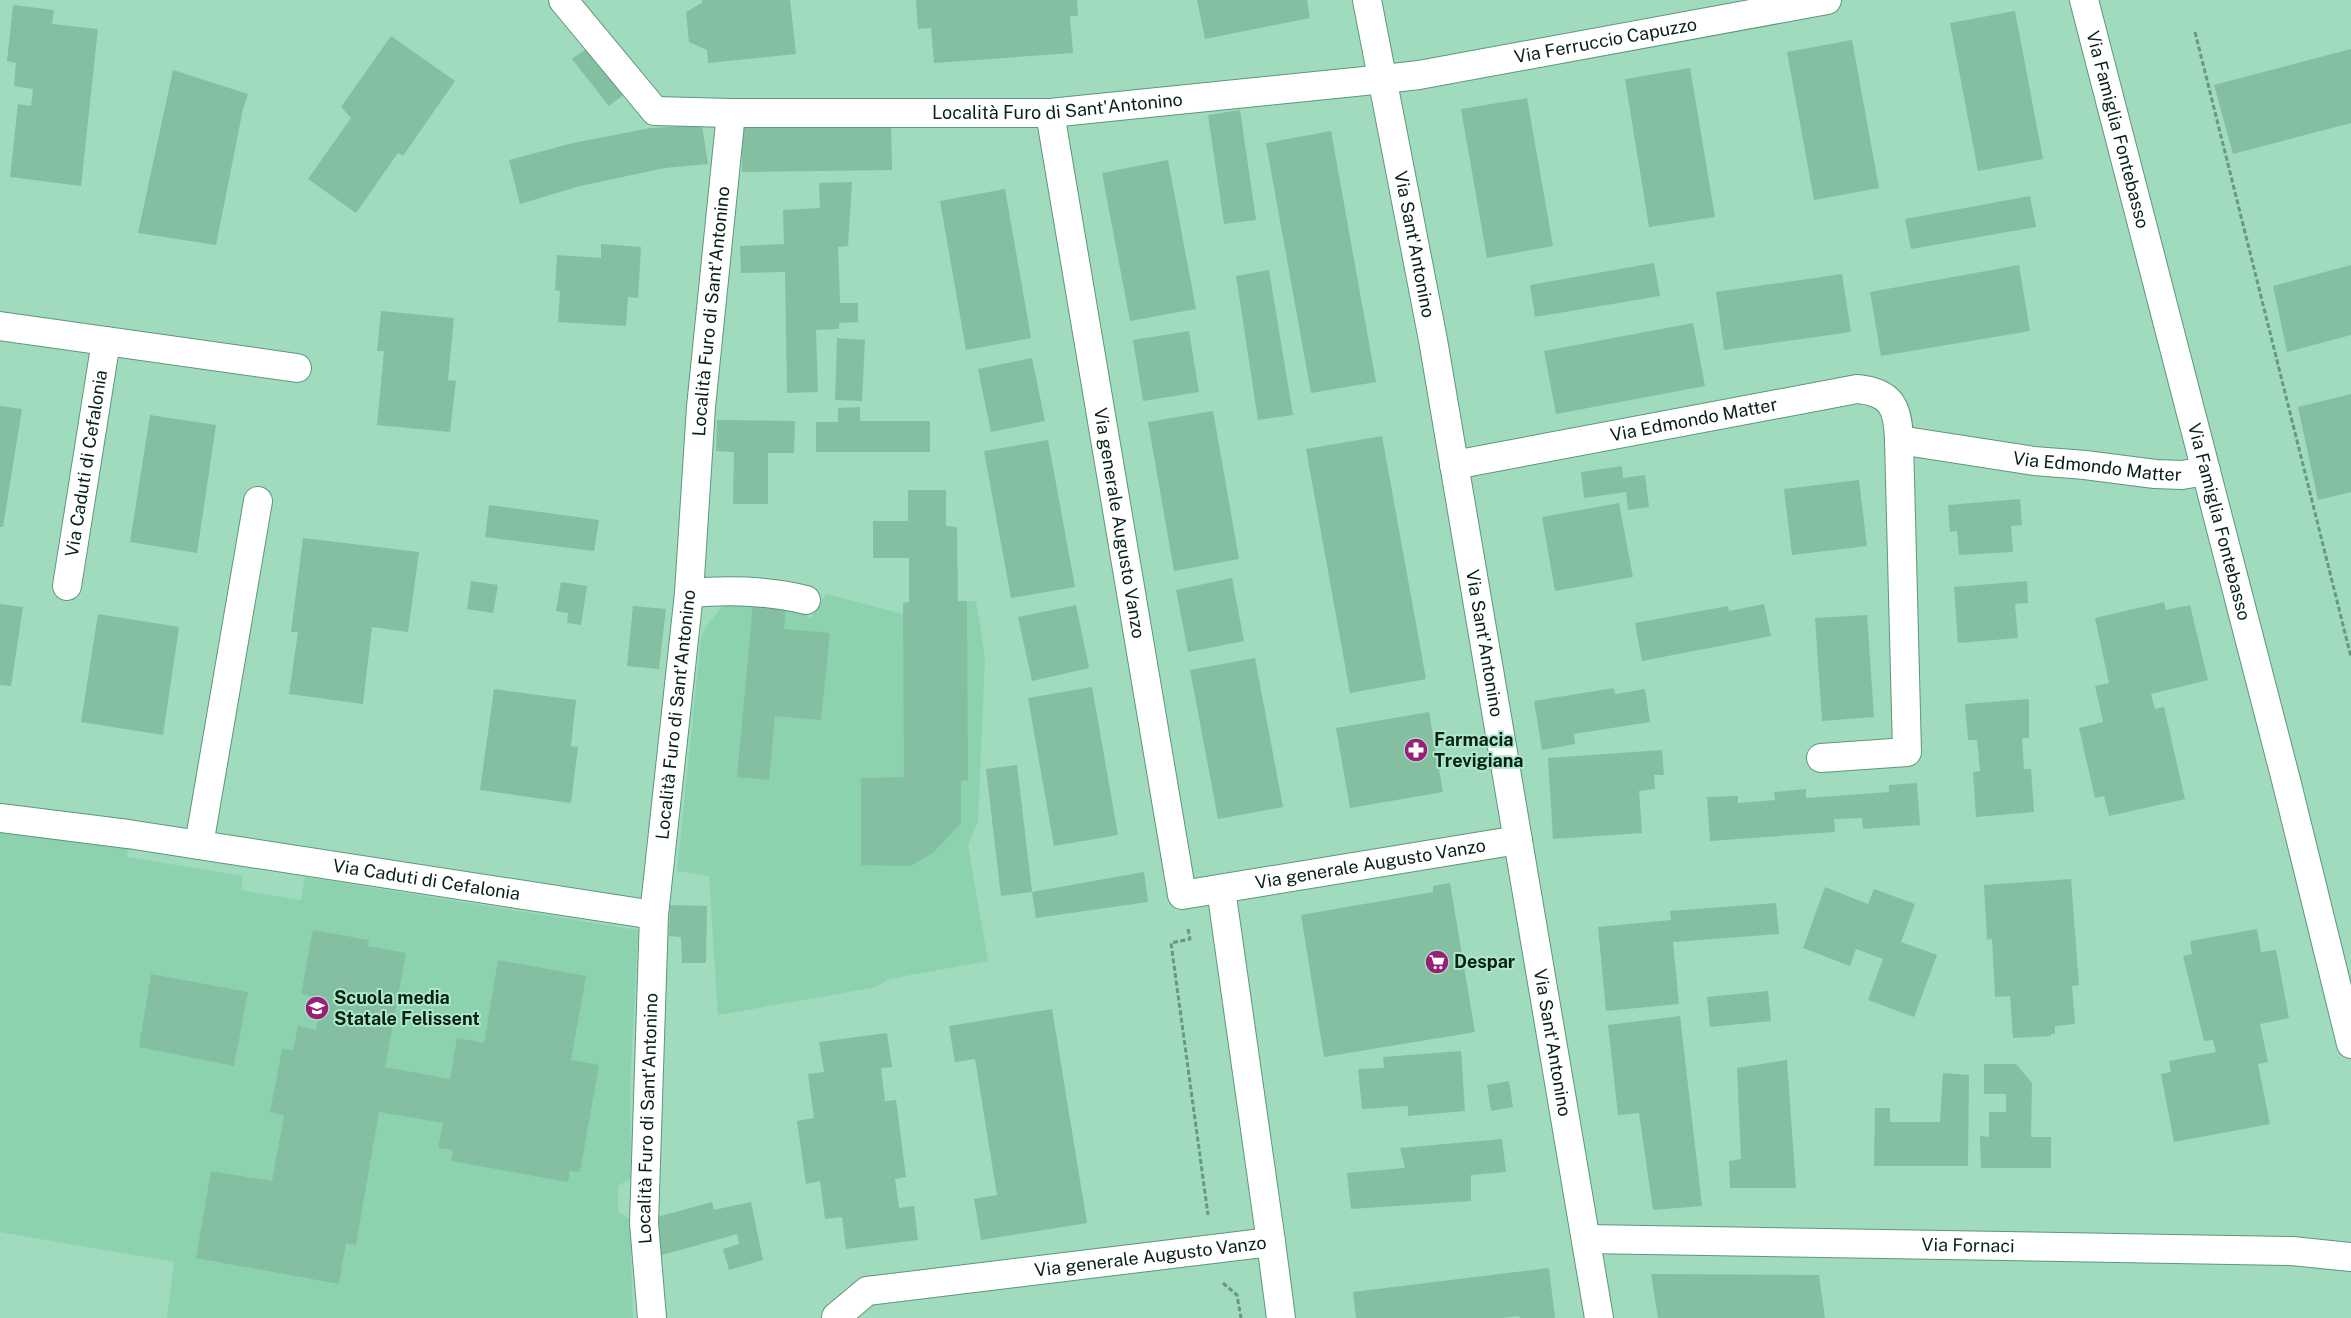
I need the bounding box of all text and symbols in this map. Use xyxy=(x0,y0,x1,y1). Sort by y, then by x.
street label: Via Ferruccio Capuzzo xyxy=(1512,13,1699,67)
street label: Via Famiglia Fontebasso xyxy=(2082,29,2154,231)
street label: Località Furo di Sant'Antonino xyxy=(932,89,1184,123)
street label: Via Sant'Antonino xyxy=(1390,169,1439,320)
street label: Località Furo di Sant'Antonino xyxy=(688,185,733,437)
street label: Via Caduti di Cefalonia xyxy=(61,368,111,559)
street label: Via Edmondo Matter xyxy=(1608,393,1779,445)
street label: Via generale Augusto Vanzo xyxy=(1090,406,1150,640)
street label: Via Famiglia Fontebasso xyxy=(2184,421,2255,623)
street label: Via Edmondo Matter xyxy=(2011,447,2182,485)
street label: Via Sant'Antonino xyxy=(1462,568,1508,719)
street label: Località Furo di Sant'Antonino xyxy=(651,589,699,841)
place label: Farmacia Trevigiana xyxy=(1434,729,1524,771)
pharmacy icon: Farmacia Trevigiana xyxy=(1403,737,1429,763)
street label: Via generale Augusto Vanzo xyxy=(1253,834,1487,893)
street label: Via Caduti di Cefalonia xyxy=(332,855,522,904)
supermarket icon: Despar xyxy=(1424,949,1450,975)
place label: Despar xyxy=(1454,951,1516,972)
street label: Via Sant'Antonino xyxy=(1530,967,1576,1118)
place label: Scuola media Statale Felissent xyxy=(334,987,480,1029)
street label: Località Furo di Sant'Antonino xyxy=(633,992,661,1245)
school or university icon: Scuola media Statale Felissent xyxy=(304,995,330,1021)
street label: Via generale Augusto Vanzo xyxy=(1033,1232,1268,1281)
street label: Via Fornaci xyxy=(1921,1234,2015,1256)

